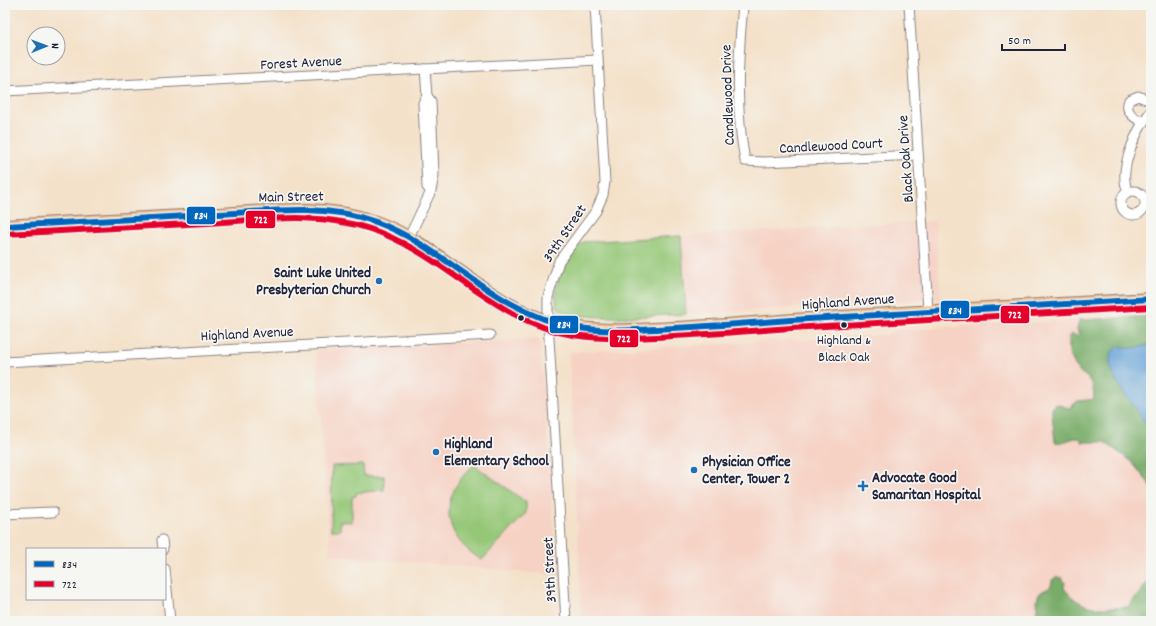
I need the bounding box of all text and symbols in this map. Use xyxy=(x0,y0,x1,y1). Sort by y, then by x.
north arrow xyxy=(26,26,66,66)
scale bar xyxy=(1002,26,1065,52)
text: 50 m xyxy=(1008,33,1031,50)
text: N xyxy=(46,43,62,49)
street label: Candlewood Drive xyxy=(716,44,742,146)
street label: Forest Avenue xyxy=(260,51,343,77)
street label: Black Oak Drive xyxy=(893,114,921,203)
street label: Candlewood Court xyxy=(779,133,884,161)
street label: Main Street xyxy=(258,186,324,210)
street label: 39th Street xyxy=(538,200,593,268)
line badge: 834 xyxy=(186,206,216,225)
text: 834 xyxy=(194,209,208,225)
line badge: 722 xyxy=(245,210,276,229)
text: 722 xyxy=(254,213,268,229)
place label: Saint Luke United Presbyterian Church xyxy=(256,263,371,302)
marker: Saint Luke United Presbyterian Church xyxy=(374,276,384,286)
street label: Highland Avenue xyxy=(801,289,896,317)
line badge: 834 xyxy=(940,300,970,319)
text: 834 xyxy=(948,304,962,320)
line badge: 722 xyxy=(1000,305,1030,324)
text: 722 xyxy=(1008,308,1022,324)
unlabelled marker xyxy=(516,313,526,323)
line badge: 834 xyxy=(549,315,579,334)
text: 834 xyxy=(557,318,571,334)
marker: Highland & Black Oak xyxy=(839,320,849,330)
street label: Highland Avenue xyxy=(200,322,294,348)
line badge: 722 xyxy=(609,329,639,348)
place label: Highland & Black Oak xyxy=(817,331,871,368)
text: 722 xyxy=(617,332,631,348)
place label: Highland Elementary School xyxy=(444,434,549,473)
marker: Highland Elementary School xyxy=(431,447,441,457)
place label: Physician Office Center, Tower 2 xyxy=(702,452,791,491)
marker: Physician Office Center, Tower 2 xyxy=(689,465,699,475)
place label: Advocate Good Samaritan Hospital xyxy=(872,468,981,507)
marker: Advocate Good Samaritan Hospital xyxy=(857,480,869,492)
street label: 39th Street xyxy=(538,536,564,603)
legend xyxy=(26,548,166,600)
text: 834 xyxy=(62,557,77,574)
text: 722 xyxy=(62,577,77,594)

